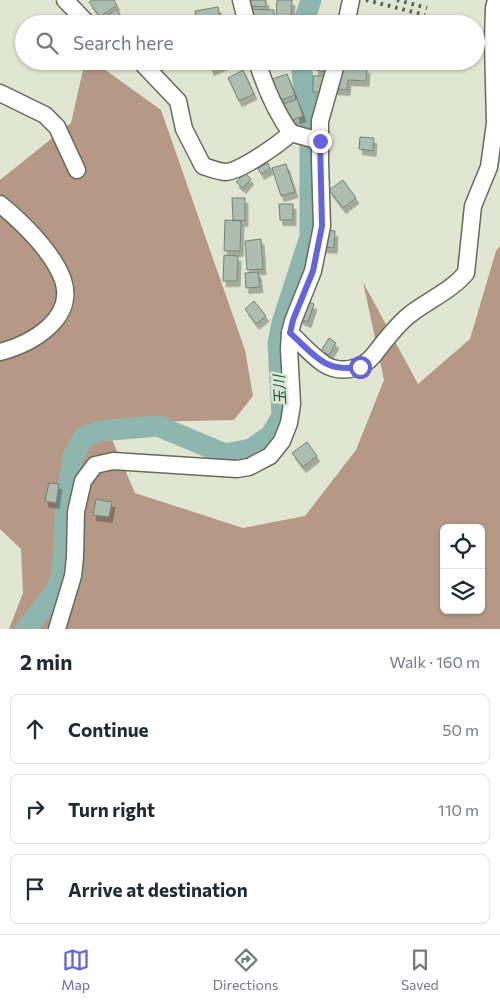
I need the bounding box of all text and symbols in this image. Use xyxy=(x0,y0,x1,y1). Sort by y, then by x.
search box xyxy=(15,15,485,70)
icon: search xyxy=(33,29,61,57)
text: Search here xyxy=(73,31,173,54)
route end xyxy=(309,130,332,153)
route start xyxy=(349,356,372,379)
water label: 玉川 xyxy=(269,373,289,406)
map controls xyxy=(440,524,485,614)
button: locate xyxy=(440,524,485,569)
button: layers xyxy=(440,569,485,614)
text: 2 min xyxy=(20,649,72,674)
text: Walk · 160 m xyxy=(390,652,480,671)
icon: ahead xyxy=(21,715,49,743)
text: Continue xyxy=(68,718,148,741)
text: 50 m xyxy=(442,720,479,739)
icon: right xyxy=(21,795,49,823)
text: Turn right xyxy=(68,798,155,821)
text: 110 m xyxy=(438,800,479,819)
icon: arrive xyxy=(21,875,49,903)
text: Arrive at destination xyxy=(68,878,248,901)
tab: Map xyxy=(61,946,90,993)
tab: Directions xyxy=(213,946,278,993)
tab: Saved xyxy=(401,946,439,993)

